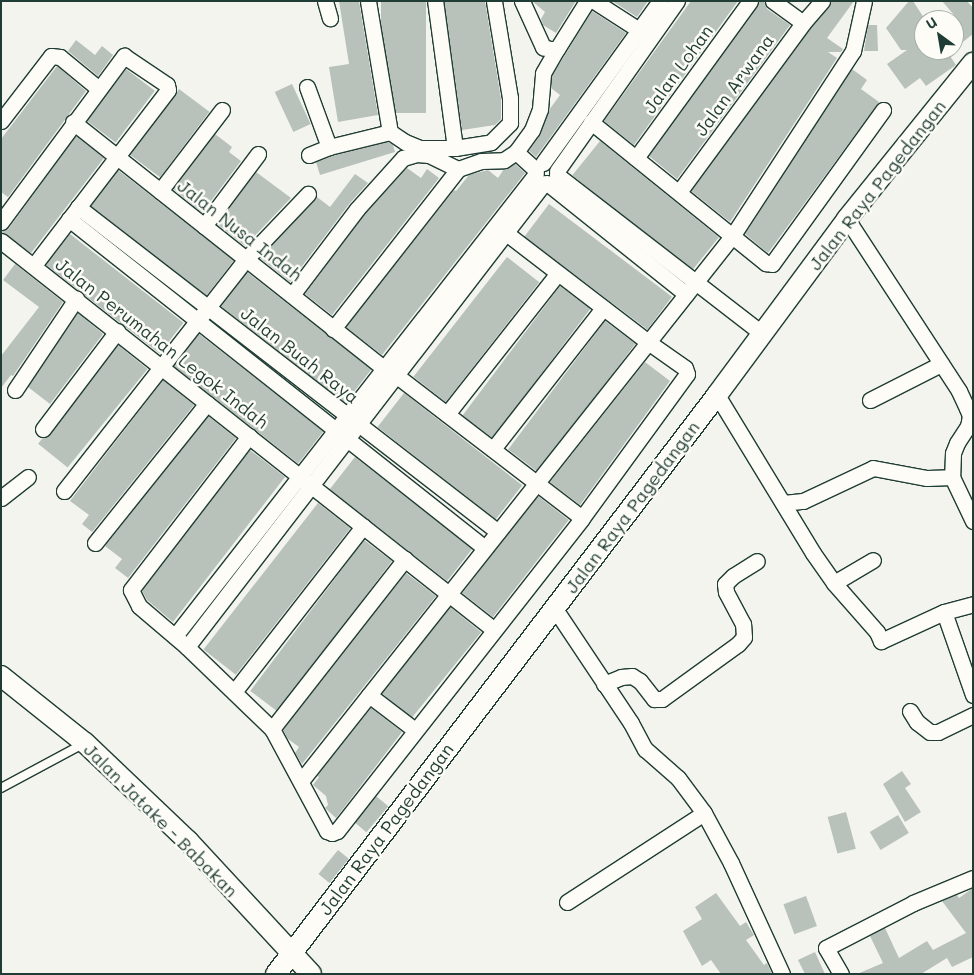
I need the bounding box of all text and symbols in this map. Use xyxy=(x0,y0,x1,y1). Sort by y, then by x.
north arrow xyxy=(914,10,964,60)
text: U xyxy=(922,12,941,33)
street label: Jalan Lohan xyxy=(639,21,717,117)
street label: Jalan Arwana xyxy=(690,30,778,140)
street label: Jalan Raya Pagedangan xyxy=(804,96,950,274)
street label: Jalan Nusa Indah xyxy=(173,175,307,285)
street label: Jalan Perumahan Legok Indah xyxy=(51,253,273,433)
street label: Jalan Buah Raya xyxy=(237,302,363,408)
street label: Jalan Raya Pagedangan xyxy=(560,417,704,597)
street label: Jalan Jatake - Babakan xyxy=(80,739,242,901)
street label: Jalan Raya Pagedangan xyxy=(314,739,458,919)

